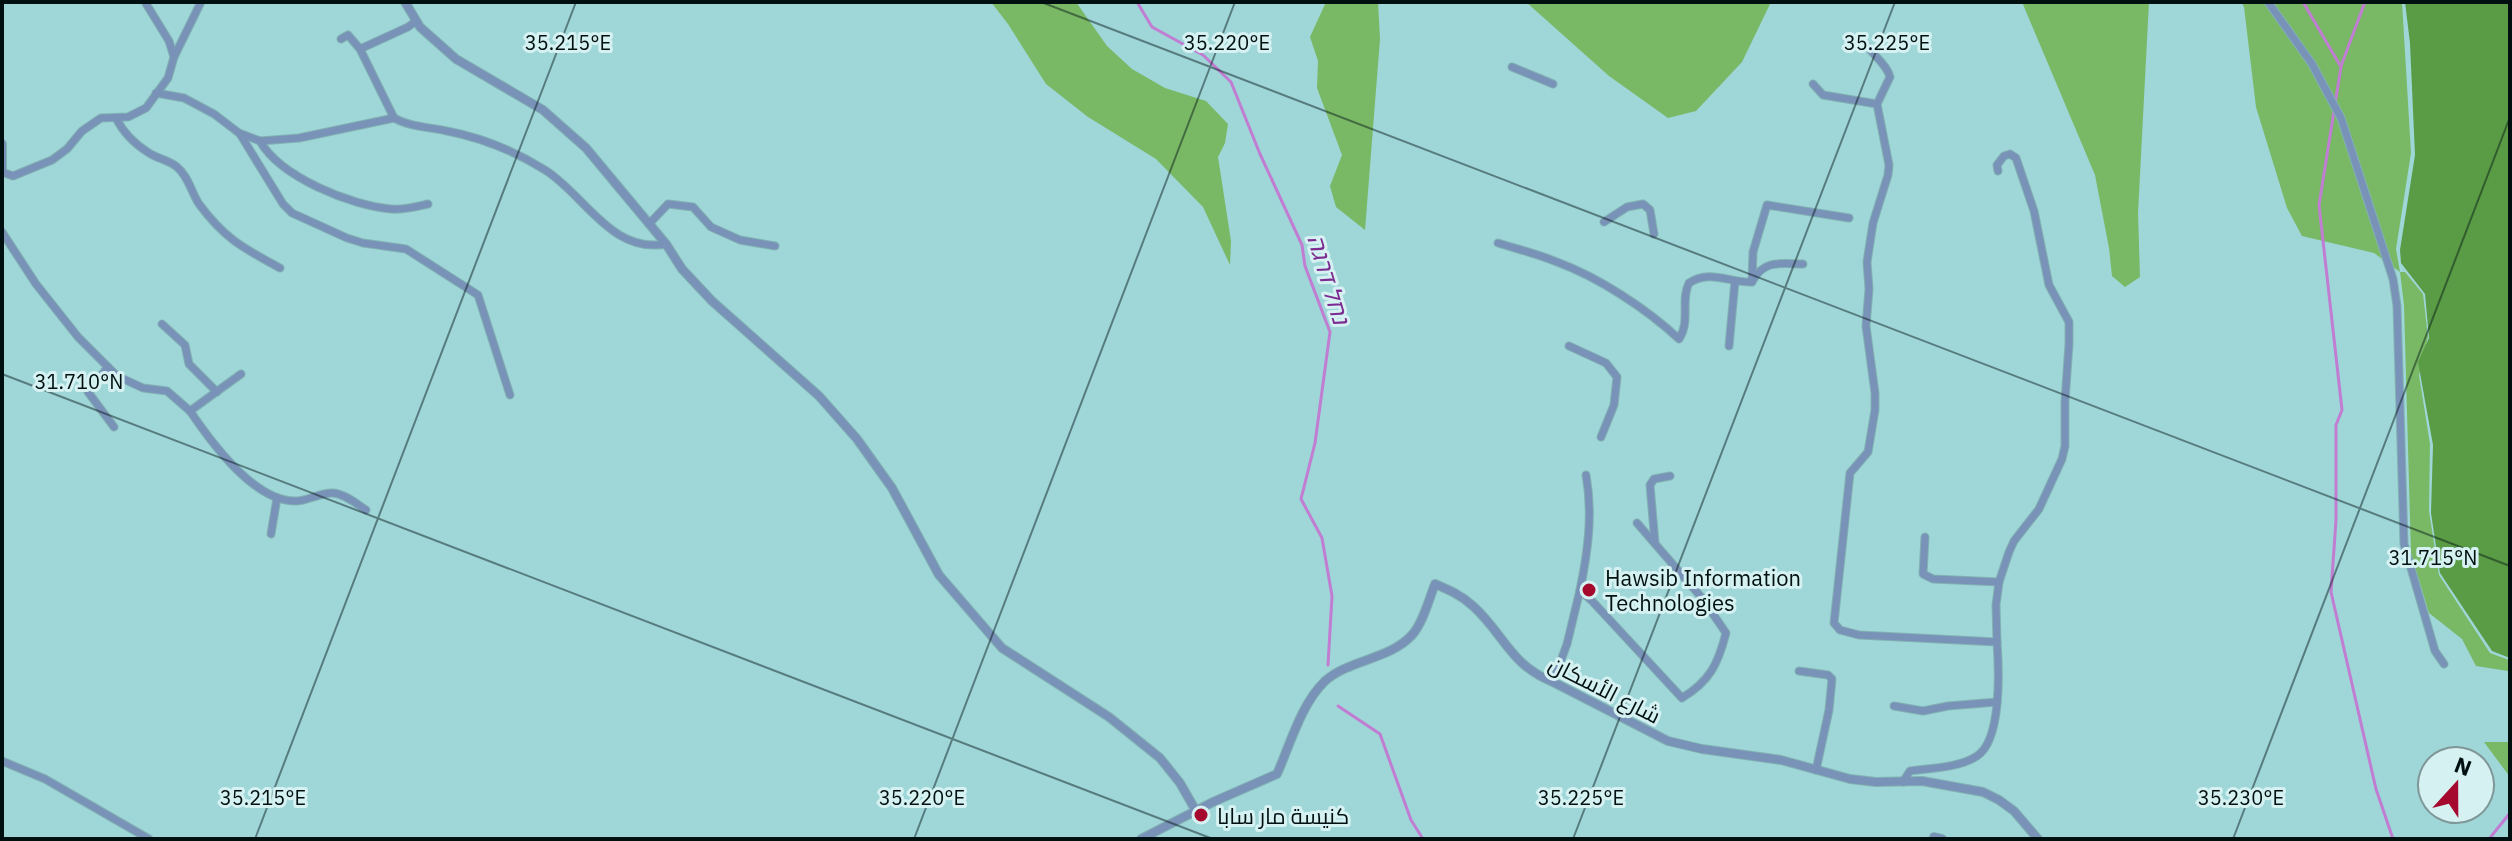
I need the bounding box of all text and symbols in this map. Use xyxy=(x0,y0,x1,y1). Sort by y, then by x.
text: 35.215°E xyxy=(525,29,611,56)
text: 35.220°E xyxy=(1184,29,1270,56)
text: 35.225°E xyxy=(1844,29,1930,56)
water label: נחל דרגה xyxy=(1300,230,1358,329)
text: 31.710°N xyxy=(35,368,123,395)
text: 31.715°N xyxy=(2389,544,2477,571)
place label: Hawsib Information Technologies xyxy=(1605,563,1801,617)
marker: Hawsib Information Technologies xyxy=(1580,581,1598,599)
street label: شارع الأسكان xyxy=(1544,648,1666,730)
north arrow xyxy=(2416,745,2496,825)
text: N xyxy=(2451,749,2476,782)
text: 35.215°E xyxy=(220,784,306,811)
text: 35.220°E xyxy=(879,784,965,811)
text: 35.225°E xyxy=(1538,784,1624,811)
text: 35.230°E xyxy=(2198,784,2284,811)
place label: كنيسة مار سابا xyxy=(1217,801,1349,830)
marker: كنيسة مار سابا xyxy=(1192,806,1210,824)

